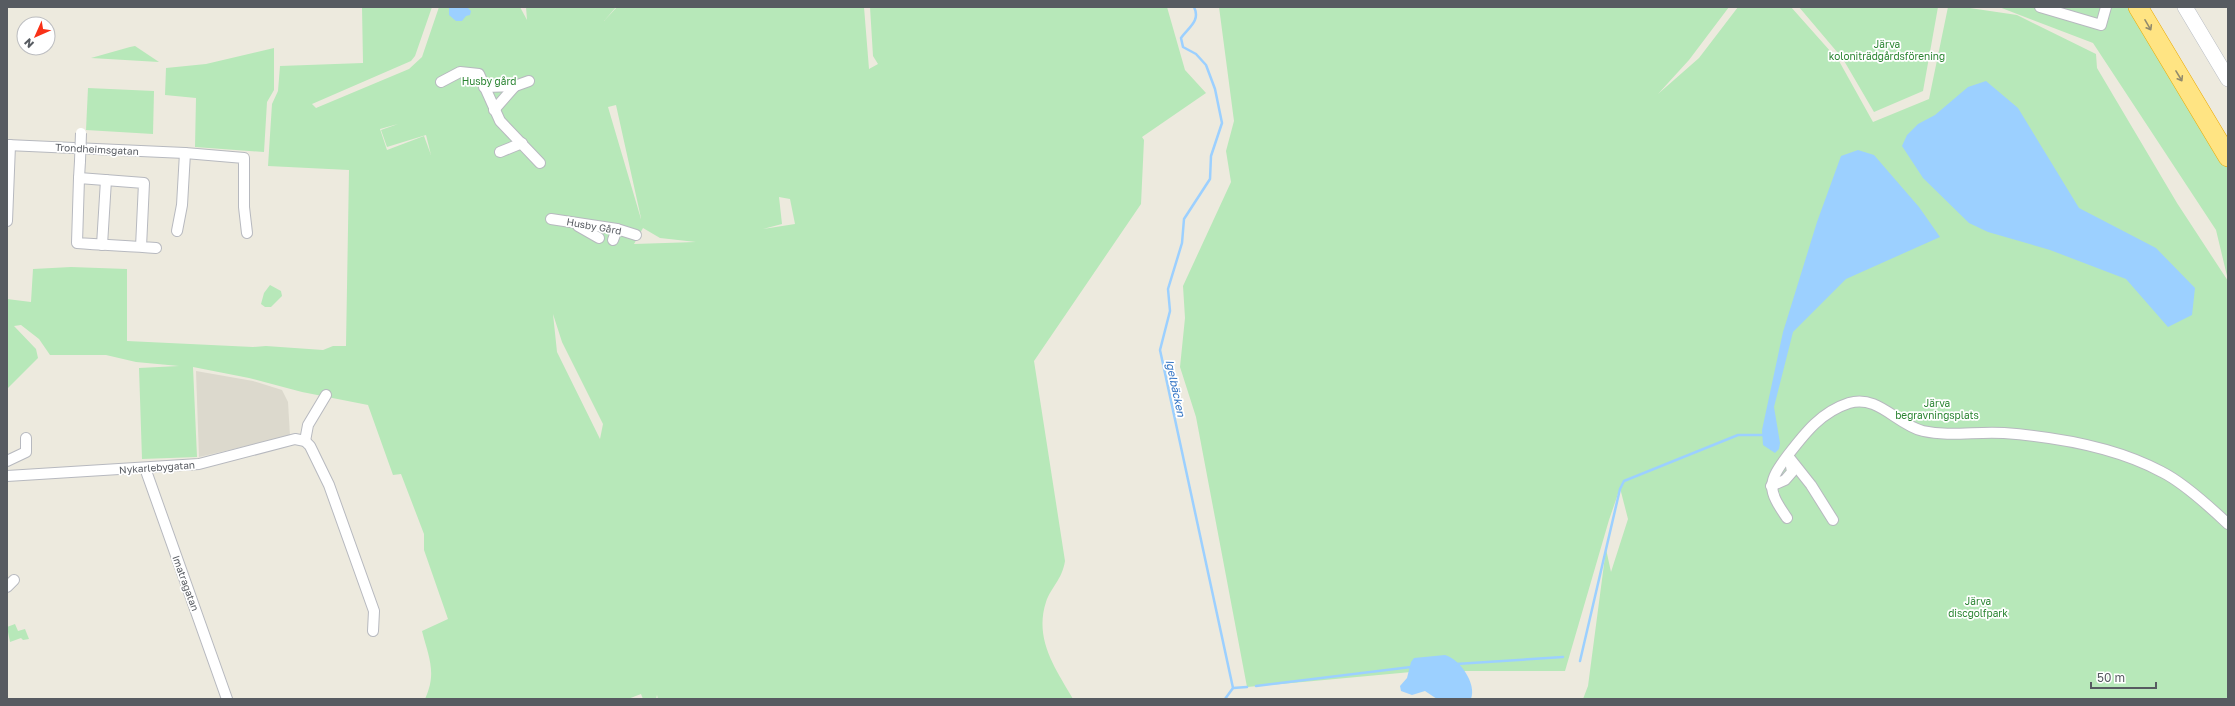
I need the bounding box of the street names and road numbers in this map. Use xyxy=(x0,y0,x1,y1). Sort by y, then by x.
street label: Trondheimsgatan xyxy=(55,141,139,157)
street label: Husby Gård xyxy=(566,215,622,237)
street label: Nykarlebygatan xyxy=(119,458,195,476)
street label: Imatragatan xyxy=(170,553,202,613)

